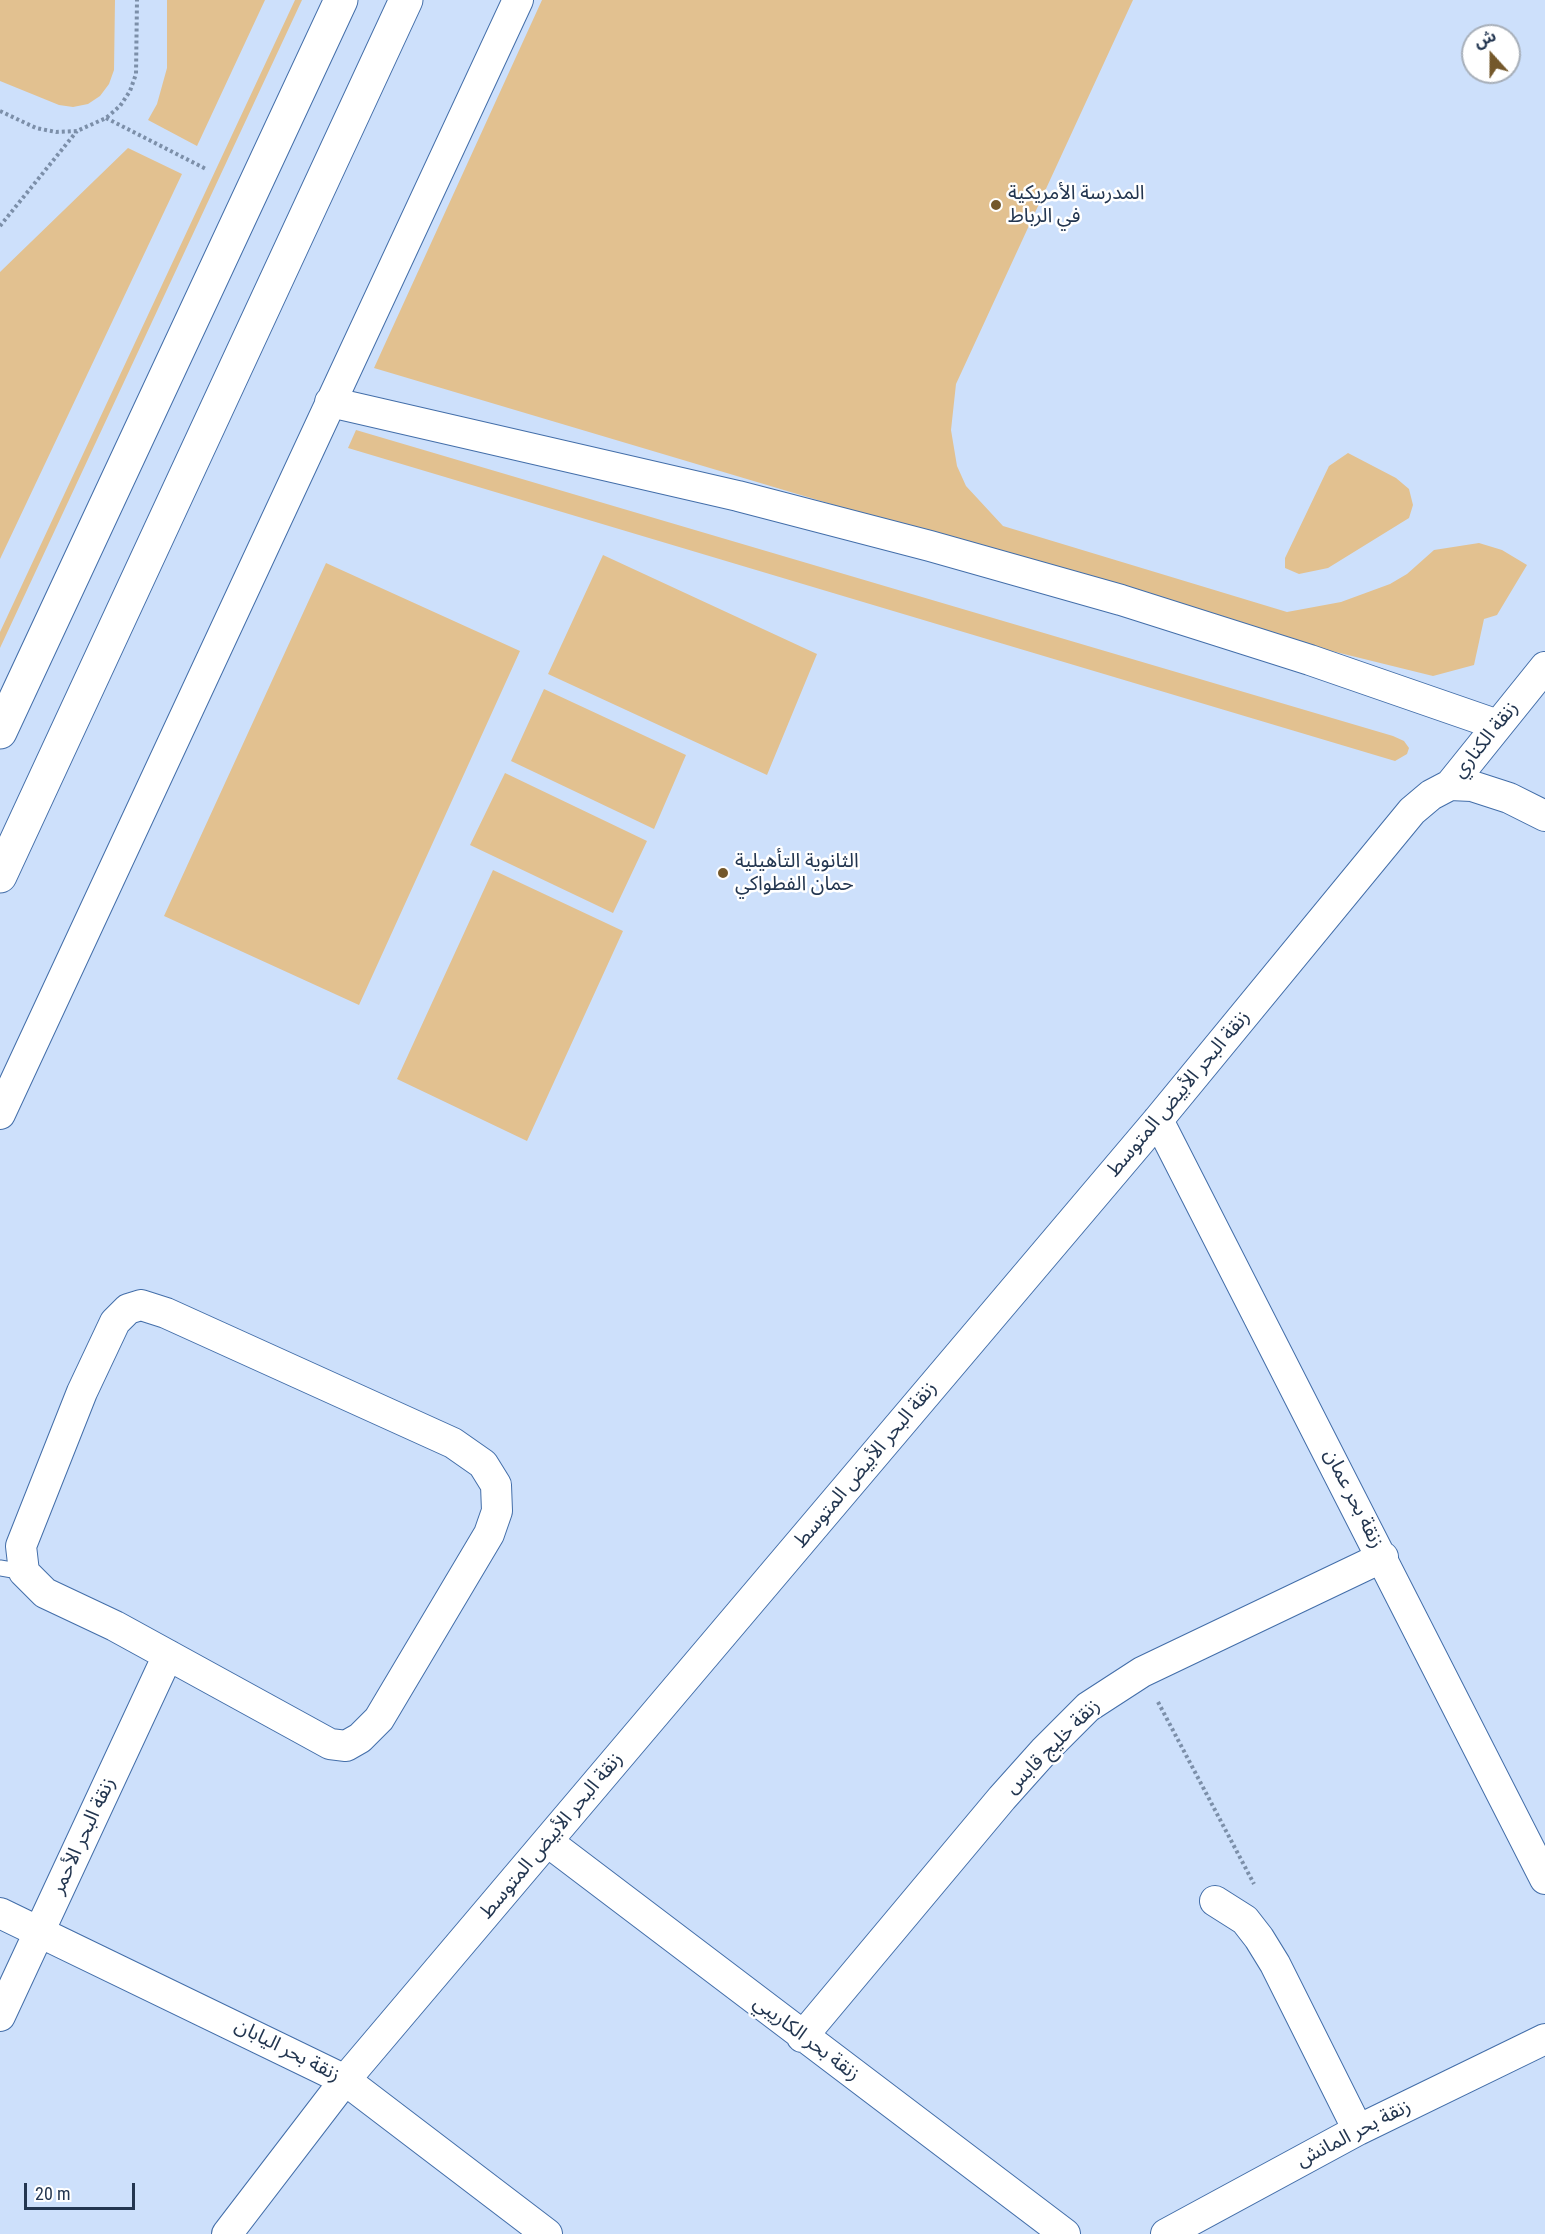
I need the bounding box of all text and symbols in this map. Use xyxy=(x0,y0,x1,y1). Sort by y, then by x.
north arrow xyxy=(1461,24,1521,84)
text: ش xyxy=(1471,26,1499,51)
place label: المدرسة الأمريكية في الرباط xyxy=(1008,182,1144,229)
marker: المدرسة الأمريكية في الرباط xyxy=(989,198,1003,212)
street label: زنقة الكناري xyxy=(1448,697,1524,783)
place label: الثانوية التأهيلية حمان الفطواكي xyxy=(735,850,859,897)
marker: الثانوية التأهيلية حمان الفطواكي xyxy=(716,866,730,880)
street label: زنقة البحر الأبيض المتوسط xyxy=(1102,1006,1256,1182)
street label: زنقة البحر الأبيض المتوسط xyxy=(789,1377,943,1553)
street label: زنقة بحر عمان xyxy=(1318,1445,1388,1553)
street label: زنقة خليج قابس xyxy=(1000,1694,1106,1800)
street label: زنقة البحر الأبيض المتوسط xyxy=(475,1748,629,1924)
street label: زنقة البحر الأحمر xyxy=(46,1774,122,1898)
street label: زنقة بحر الكاريبي xyxy=(748,1991,864,2087)
street label: زنقة بحر اليابان xyxy=(230,2014,344,2088)
street label: زنقة بحر المانش xyxy=(1293,2095,1415,2173)
scale bar xyxy=(27,2171,138,2209)
text: 20 m xyxy=(35,2183,70,2204)

